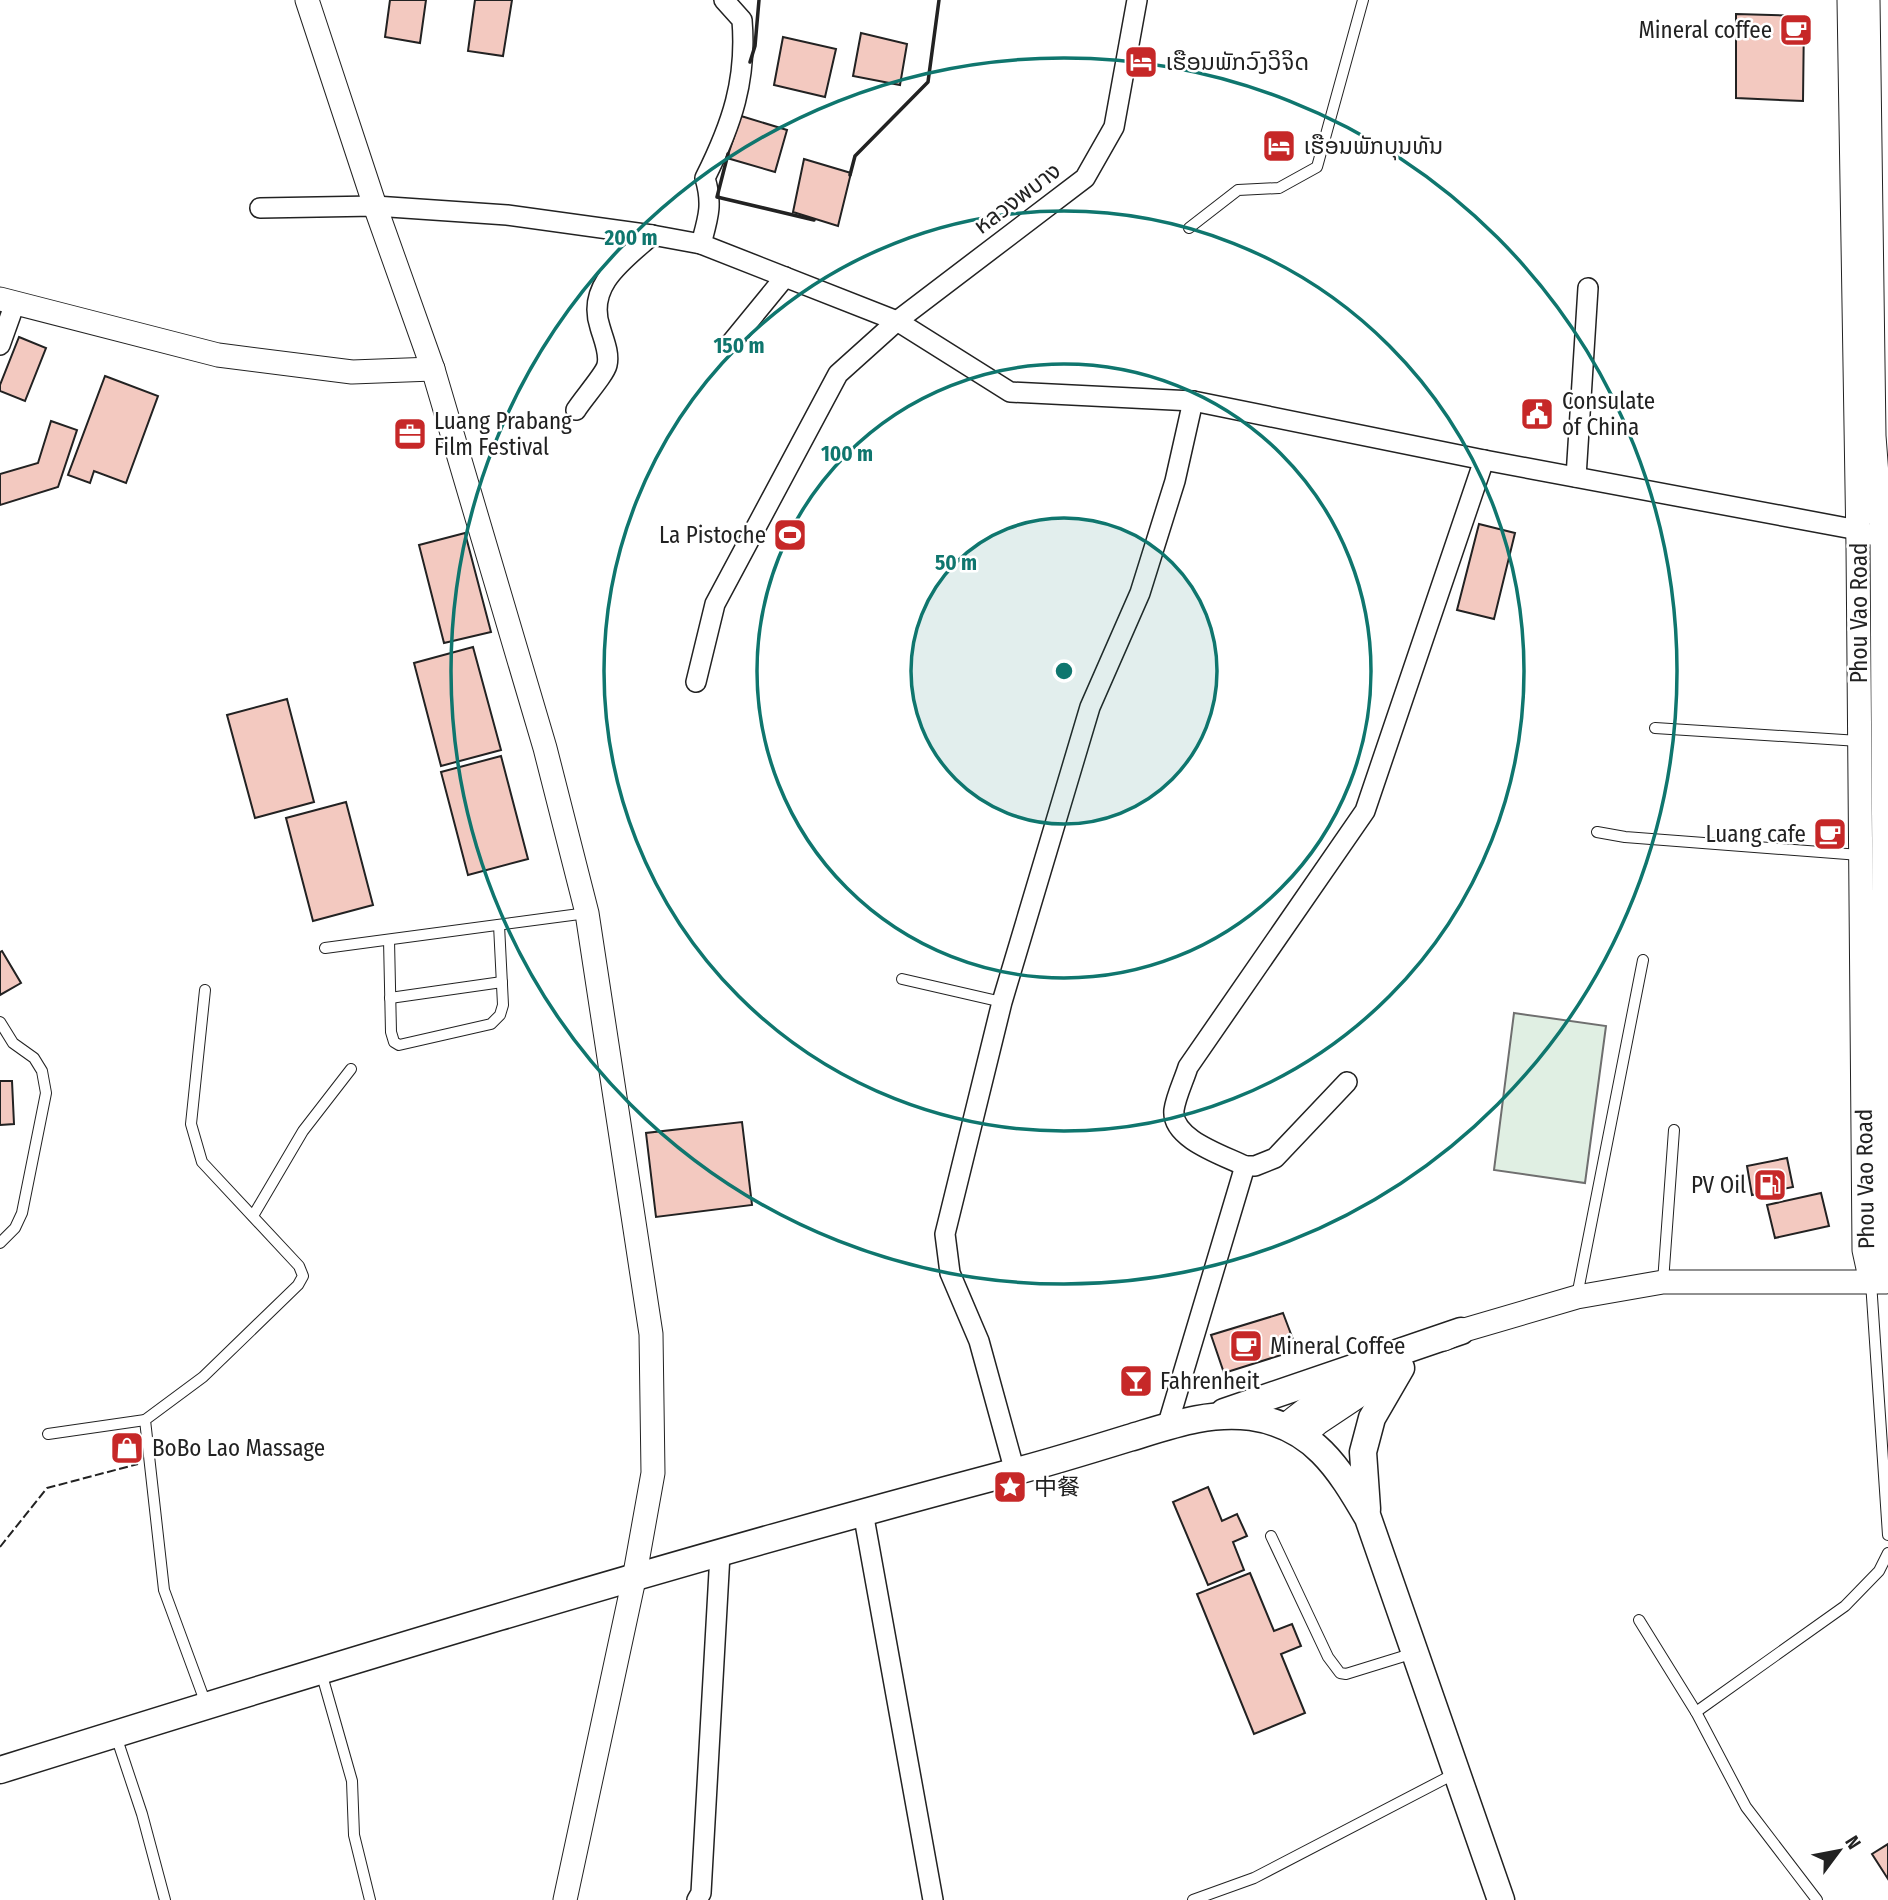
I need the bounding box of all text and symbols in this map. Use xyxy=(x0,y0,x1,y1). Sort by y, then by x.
cafe icon: Mineral coffee xyxy=(1777,11,1815,49)
place label: Mineral coffee xyxy=(1638,16,1772,44)
hotel icon: ເຮືອນພັກວົງວິຈິດ xyxy=(1122,43,1160,81)
place label: ເຮືອນພັກວົງວິຈິດ xyxy=(1166,48,1309,76)
hotel icon: ເຮືອນພັກບຸນທັນ xyxy=(1260,127,1298,165)
place label: ເຮືອນພັກບຸນທັນ xyxy=(1304,132,1443,161)
street label: หลวงพบาง xyxy=(968,156,1066,240)
text: 200 m xyxy=(603,225,658,251)
text: 150 m xyxy=(713,333,765,359)
place label: Consulate of China xyxy=(1562,387,1655,441)
public building icon: Consulate of China xyxy=(1518,395,1556,433)
place label: Luang Prabang Film Festival xyxy=(434,407,572,461)
office icon: Luang Prabang Film Festival xyxy=(391,415,429,453)
text: 100 m xyxy=(821,441,873,467)
sports icon: La Pistoche xyxy=(771,516,809,554)
place label: La Pistoche xyxy=(659,521,766,549)
street label: Phou Vao Road xyxy=(1845,543,1873,683)
text: 50 m xyxy=(935,550,977,576)
centre of rings xyxy=(1052,659,1076,683)
cafe icon: Luang cafe xyxy=(1811,815,1849,853)
place label: Luang cafe xyxy=(1705,820,1806,848)
street label: Phou Vao Road xyxy=(1850,1109,1880,1249)
fuel station icon: PV Oil xyxy=(1751,1166,1789,1204)
place label: PV Oil xyxy=(1691,1171,1746,1199)
cafe icon: Mineral Coffee xyxy=(1227,1327,1265,1365)
place label: Mineral Coffee xyxy=(1270,1332,1405,1360)
bar icon: Fahrenheit xyxy=(1117,1362,1155,1400)
place label: Fahrenheit xyxy=(1160,1367,1260,1395)
shop icon: BoBo Lao Massage xyxy=(108,1429,146,1467)
place label: BoBo Lao Massage xyxy=(152,1434,325,1462)
place icon: 中餐 xyxy=(991,1468,1029,1506)
place label: 中餐 xyxy=(1034,1473,1080,1501)
north arrow xyxy=(1804,1816,1874,1886)
text: N xyxy=(1840,1831,1866,1853)

